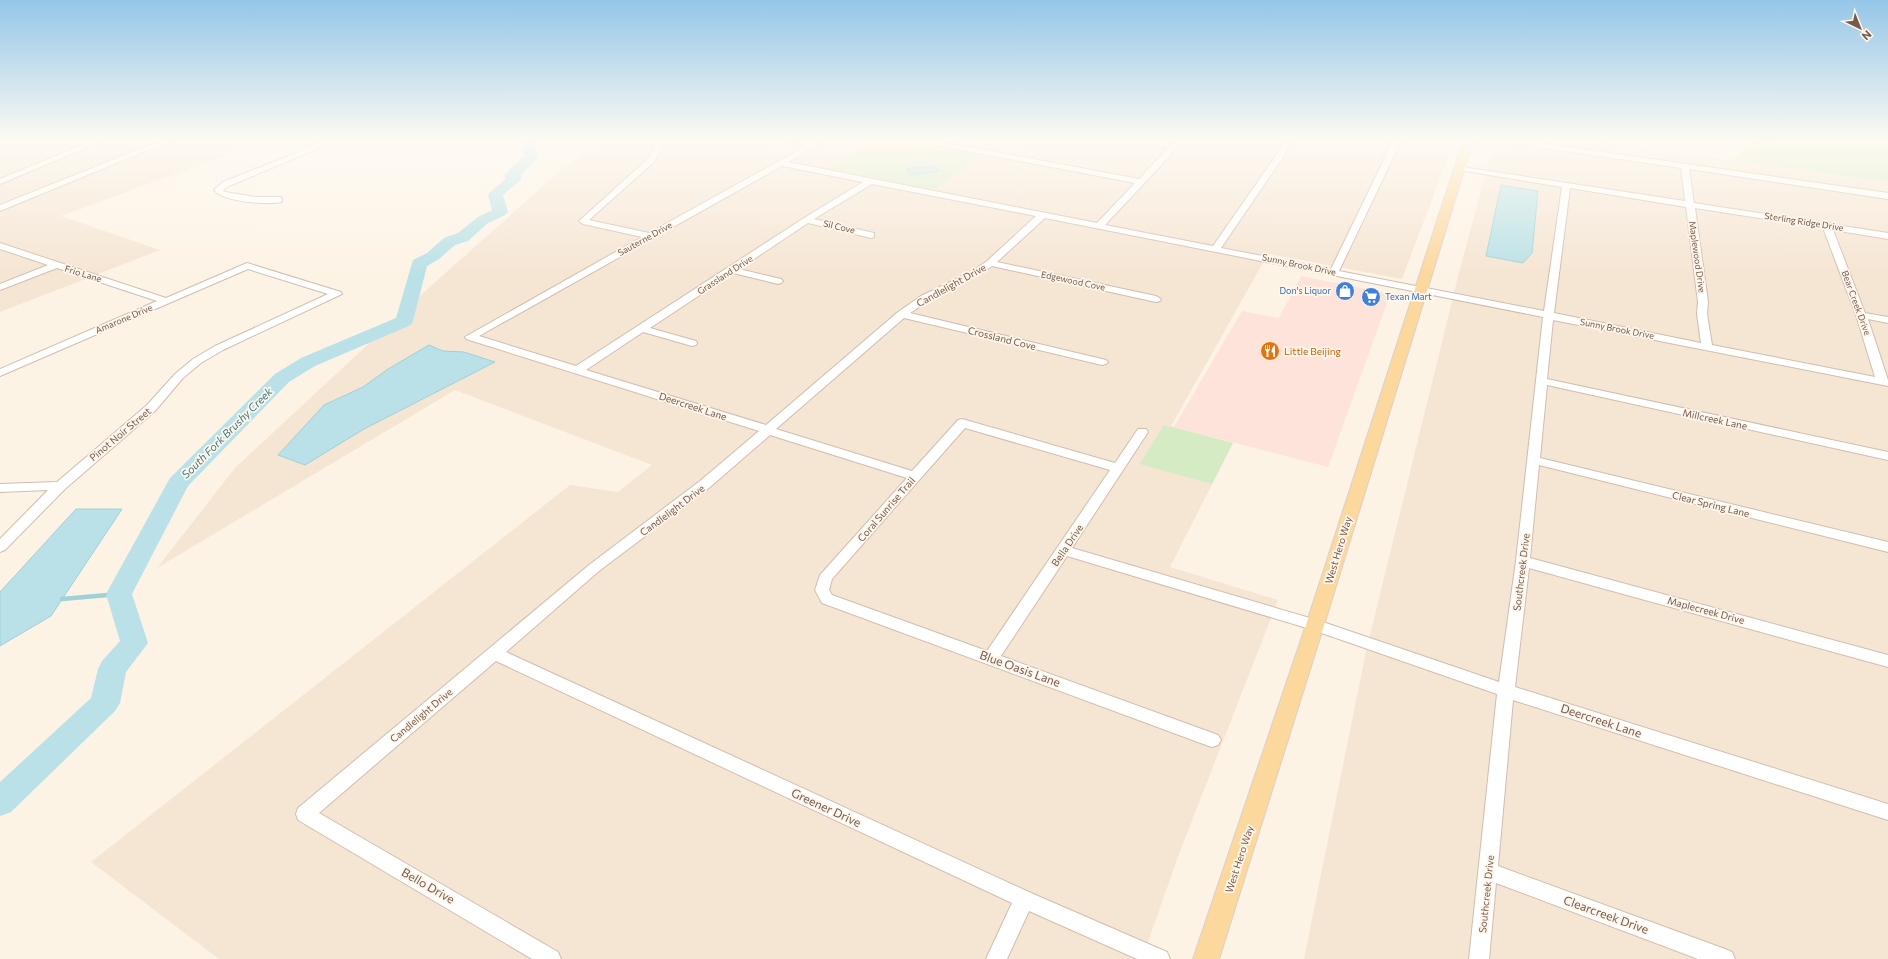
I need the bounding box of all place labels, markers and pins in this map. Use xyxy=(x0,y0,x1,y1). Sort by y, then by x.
shop icon: Don's Liquor xyxy=(1334,280,1356,302)
place label: Don's Liquor xyxy=(1279,285,1331,296)
supermarket icon: Texan Mart xyxy=(1360,286,1382,308)
place label: Texan Mart xyxy=(1385,291,1432,302)
restaurant icon: Little Beijing xyxy=(1259,340,1281,362)
place label: Little Beijing xyxy=(1284,345,1341,357)

